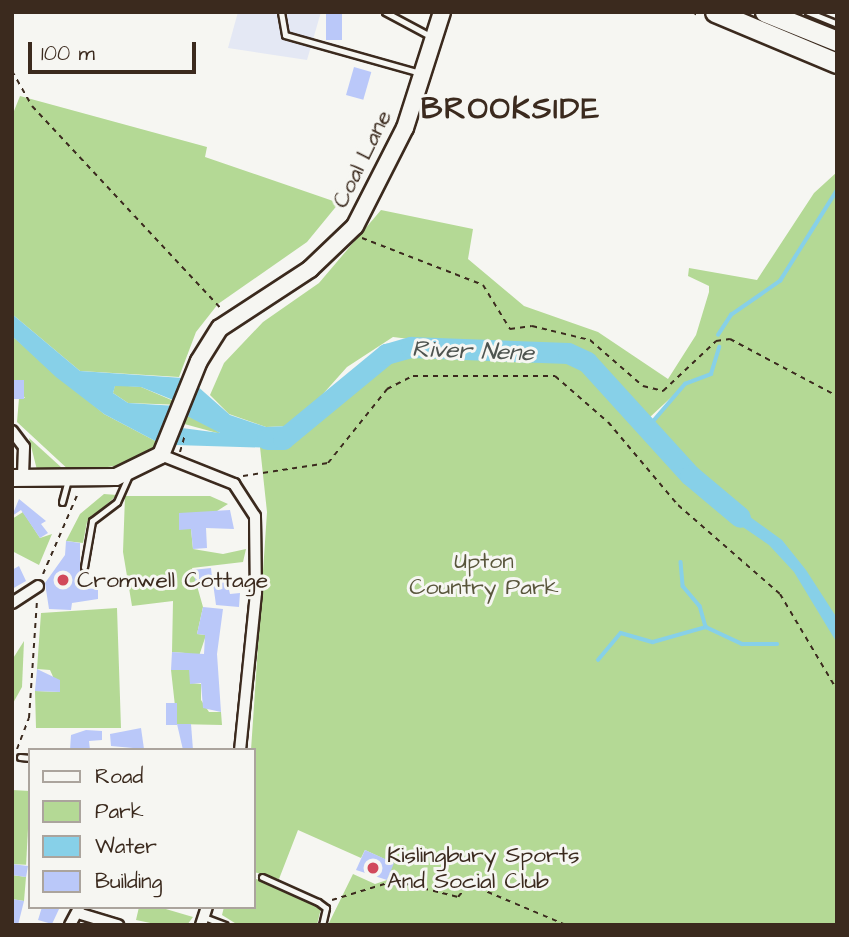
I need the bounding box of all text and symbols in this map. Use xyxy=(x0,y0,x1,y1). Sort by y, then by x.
scale bar xyxy=(32,28,200,72)
text: 100 m xyxy=(41,39,95,68)
district label: BROOKSIDE xyxy=(422,91,600,127)
street label: Coal Lane xyxy=(327,106,397,212)
water label: River Nene xyxy=(412,335,534,369)
park label: Upton Country Park xyxy=(409,547,559,601)
place label: Cromwell Cottage xyxy=(77,566,268,594)
marker: Cromwell Cottage xyxy=(55,572,71,588)
legend xyxy=(28,748,256,909)
text: Road xyxy=(95,762,143,791)
text: Park xyxy=(95,797,144,826)
text: Water xyxy=(95,832,157,861)
place label: Kislingbury Sports And Social Club xyxy=(387,841,580,895)
marker: Kislingbury Sports And Social Club xyxy=(365,860,381,876)
text: Building xyxy=(95,867,162,896)

